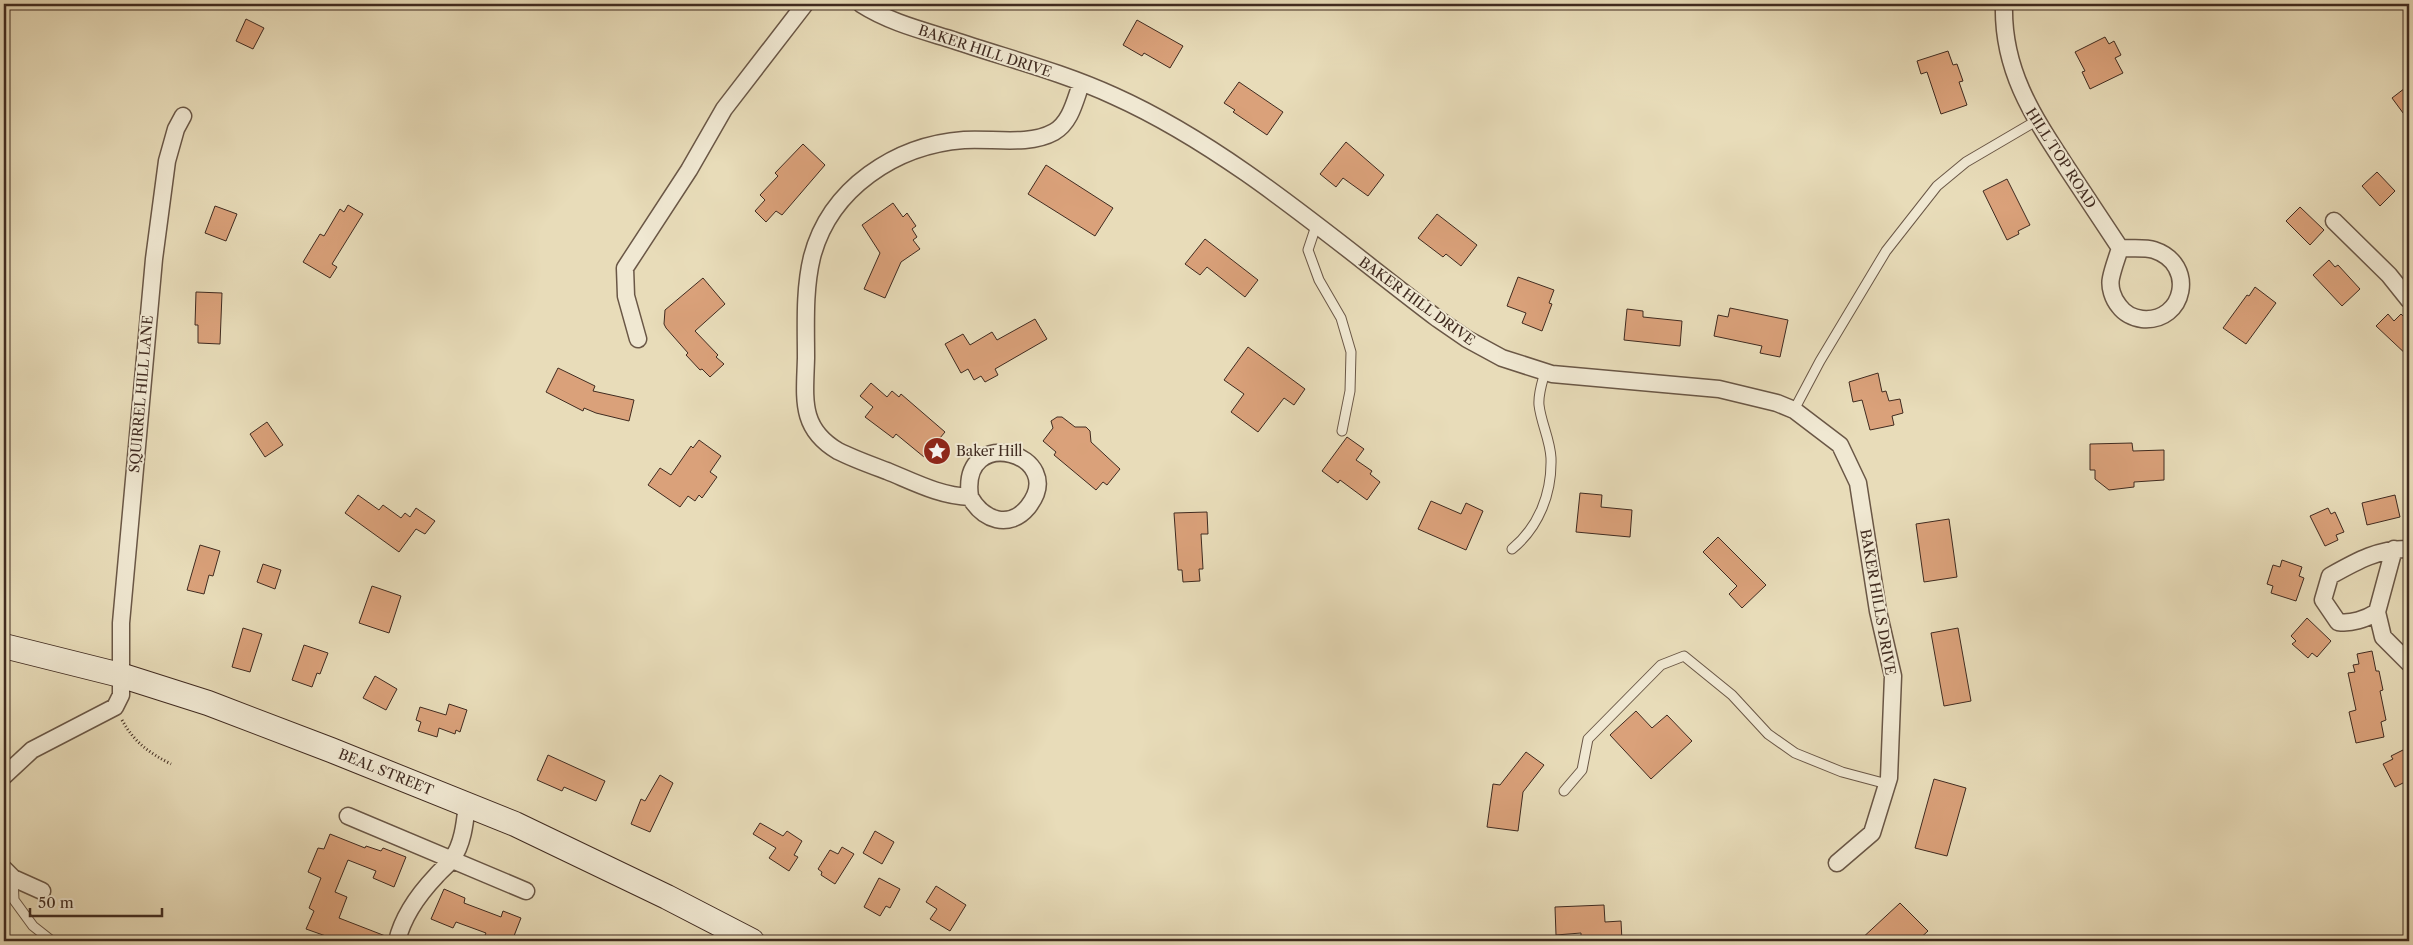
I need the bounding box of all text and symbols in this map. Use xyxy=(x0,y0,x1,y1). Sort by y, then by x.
street label: BAKER HILL DRIVE xyxy=(916,21,1054,81)
street label: HILL TOP ROAD xyxy=(2022,104,2100,212)
street label: BAKER HILL DRIVE xyxy=(1355,253,1479,349)
street label: SQUIRREL HILL LANE xyxy=(125,314,157,474)
place icon: Baker Hill xyxy=(922,436,952,466)
place label: Baker Hill xyxy=(956,442,1022,460)
street label: BAKER HILLS DRIVE xyxy=(1856,528,1900,676)
street label: BEAL STREET xyxy=(336,745,437,799)
scale bar xyxy=(30,885,162,917)
text: 50 m xyxy=(38,893,74,912)

